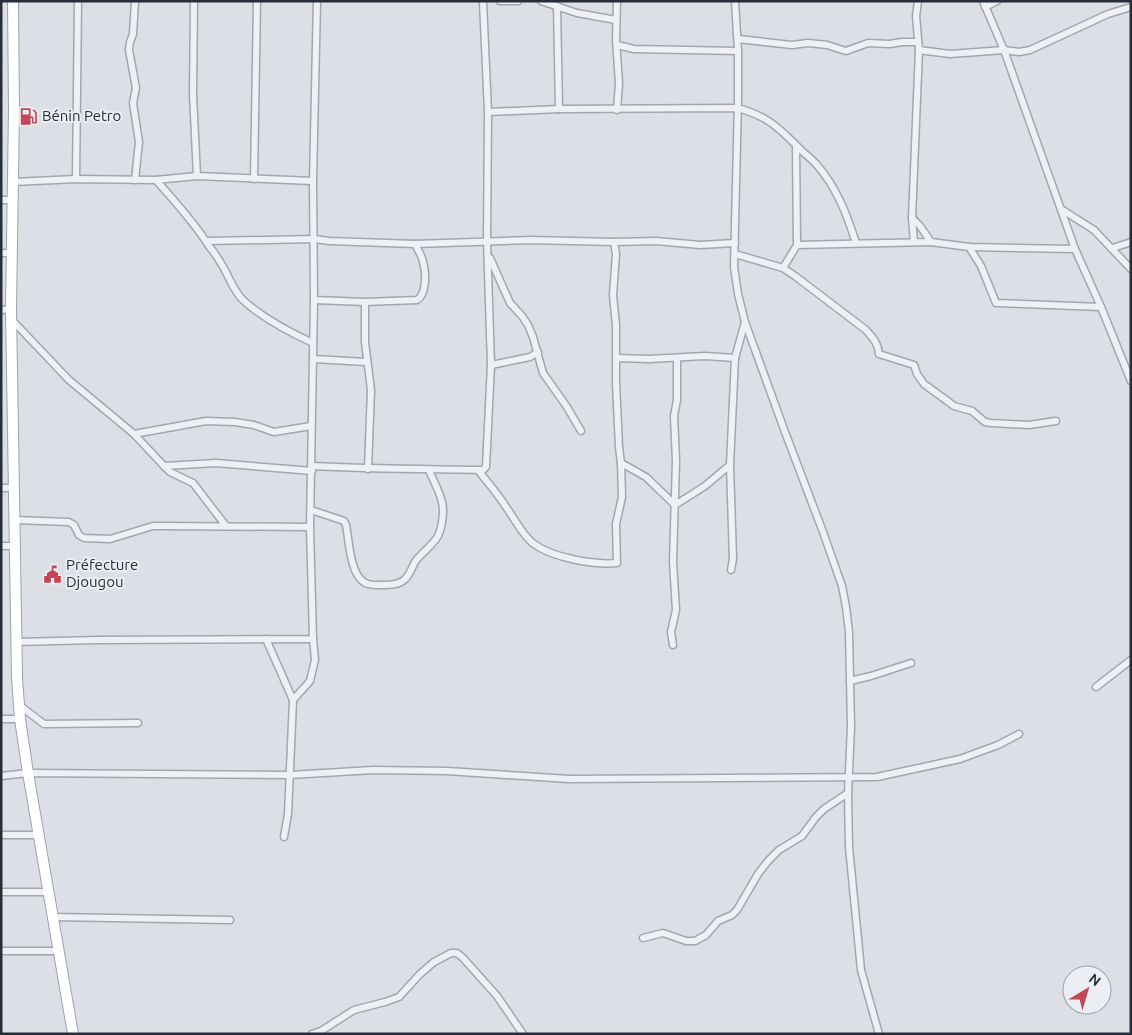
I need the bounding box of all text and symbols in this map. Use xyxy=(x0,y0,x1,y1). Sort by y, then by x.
fuel station icon: Bénin Petro xyxy=(18,106,38,126)
place label: Bénin Petro xyxy=(42,107,121,124)
place label: Préfecture Djougou xyxy=(66,556,138,590)
public building icon: Préfecture Djougou xyxy=(42,564,62,584)
north arrow xyxy=(1062,965,1112,1015)
text: N xyxy=(1086,970,1104,989)

